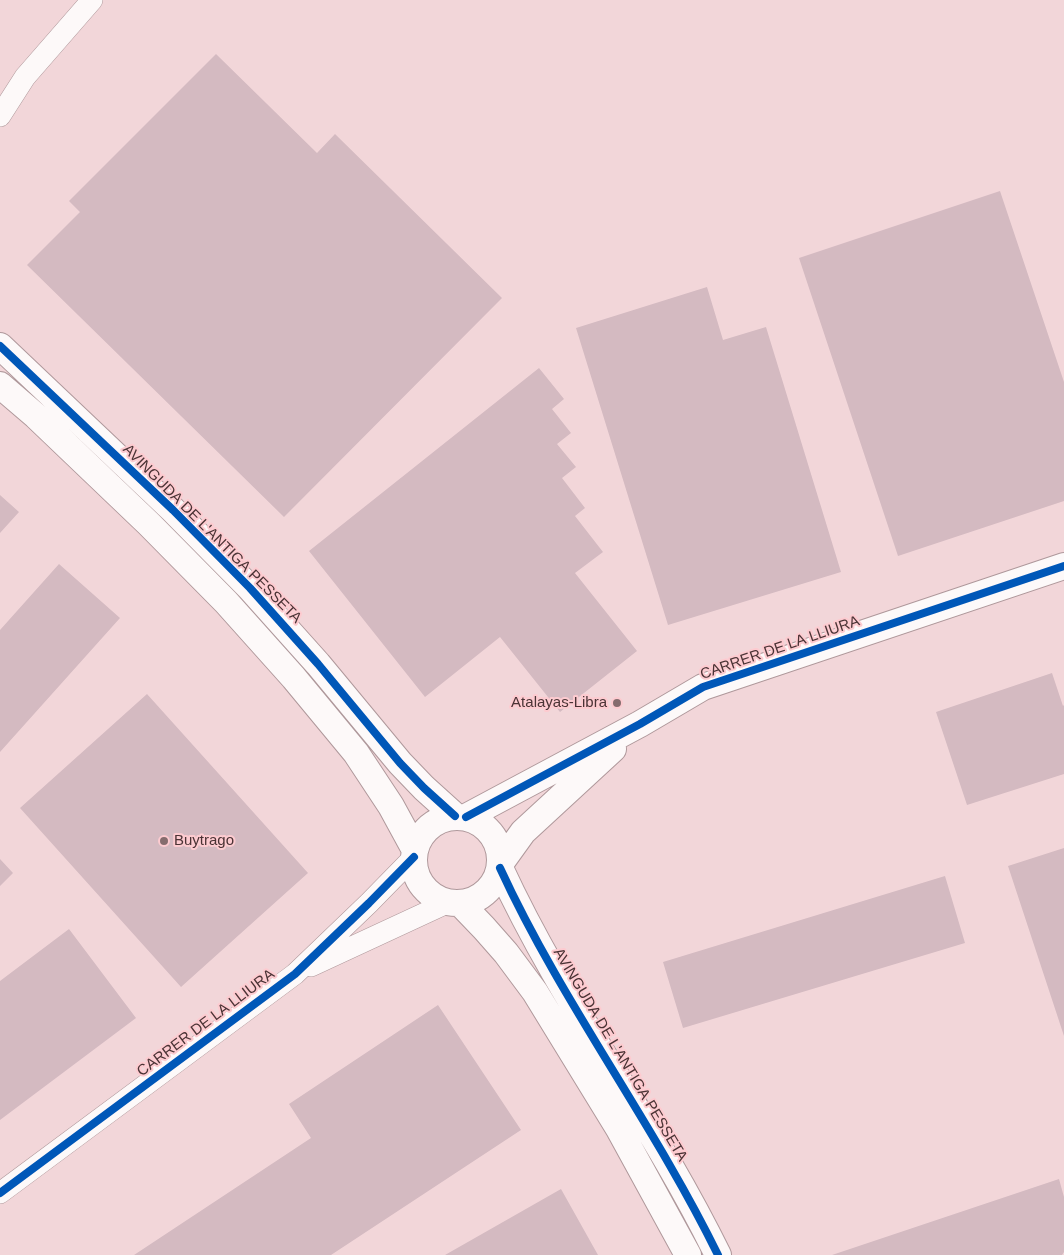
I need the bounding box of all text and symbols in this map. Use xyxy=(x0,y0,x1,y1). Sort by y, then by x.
street label: AVINGUDA DE L'ANTIGA PESSETA xyxy=(119,441,305,627)
street label: CARRER DE LA LLIURA xyxy=(698,612,862,684)
place label: Atalayas-Libra xyxy=(511,694,607,712)
marker: Atalayas-Libra xyxy=(611,697,623,709)
place label: Buytrago xyxy=(174,832,234,850)
marker: Buytrago xyxy=(158,835,170,847)
street label: AVINGUDA DE L'ANTIGA PESSETA xyxy=(549,945,691,1165)
street label: CARRER DE LA LLIURA xyxy=(134,965,278,1081)

